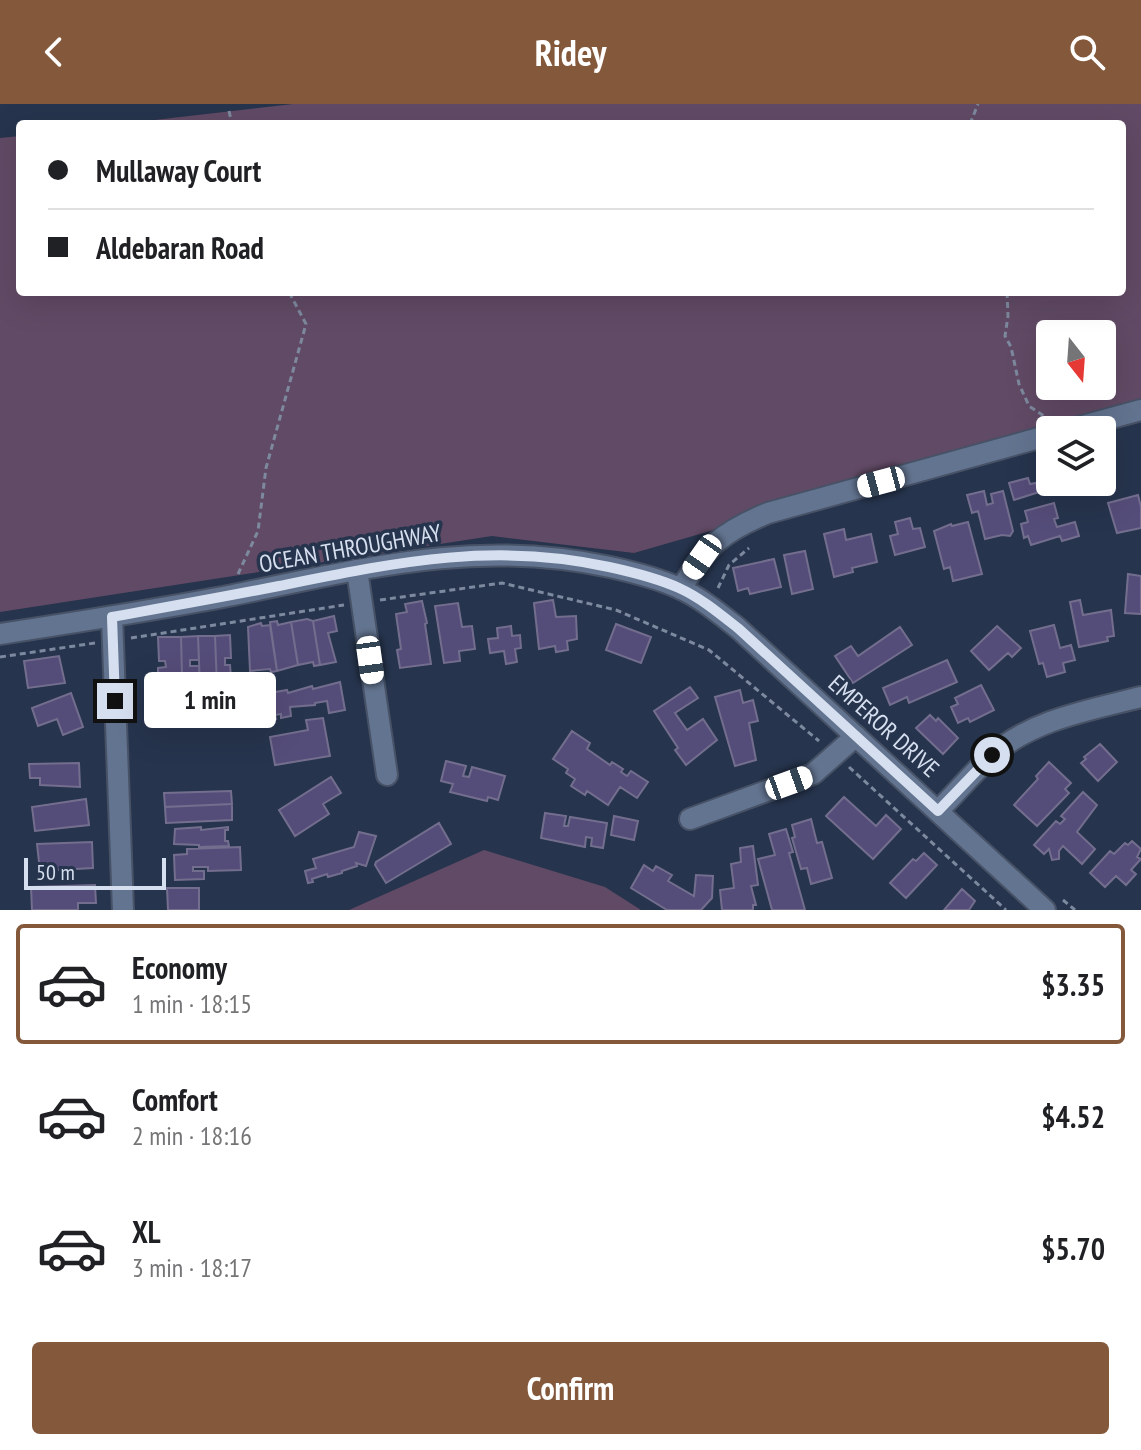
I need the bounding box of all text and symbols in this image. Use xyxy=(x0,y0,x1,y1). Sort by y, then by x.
text: Ridey xyxy=(535,29,606,76)
icon: back xyxy=(32,30,76,74)
icon: search xyxy=(1065,30,1109,74)
text: Mullaway Court xyxy=(96,151,261,190)
text: Aldebaran Road xyxy=(96,228,264,267)
north arrow xyxy=(1036,320,1116,400)
map controls xyxy=(1036,320,1116,496)
button: layers xyxy=(1036,416,1116,496)
car xyxy=(855,464,907,500)
street label: OCEAN THROUGHWAY xyxy=(257,517,444,579)
car xyxy=(678,530,726,584)
car xyxy=(355,635,385,685)
street label: EMPEROR DRIVE xyxy=(822,668,946,784)
callout: 1 min xyxy=(143,673,275,729)
route end xyxy=(97,683,133,719)
text: 1 min xyxy=(184,683,236,716)
route start xyxy=(974,737,1010,773)
car xyxy=(762,764,816,802)
scale bar xyxy=(24,854,166,890)
text: 50 m xyxy=(36,858,75,886)
icon: car xyxy=(36,948,108,1020)
text: Economy xyxy=(132,948,227,987)
text: $3.35 xyxy=(1041,965,1105,1004)
text: 1 min · 18:15 xyxy=(132,987,252,1020)
icon: car xyxy=(36,1080,108,1152)
text: Comfort xyxy=(132,1080,218,1119)
text: $4.52 xyxy=(1041,1097,1105,1136)
text: 2 min · 18:16 xyxy=(132,1119,252,1152)
icon: car xyxy=(36,1212,108,1284)
text: XL xyxy=(132,1212,161,1251)
text: $5.70 xyxy=(1041,1229,1105,1268)
text: 3 min · 18:17 xyxy=(132,1251,252,1284)
button: Confirm xyxy=(32,1342,1109,1434)

